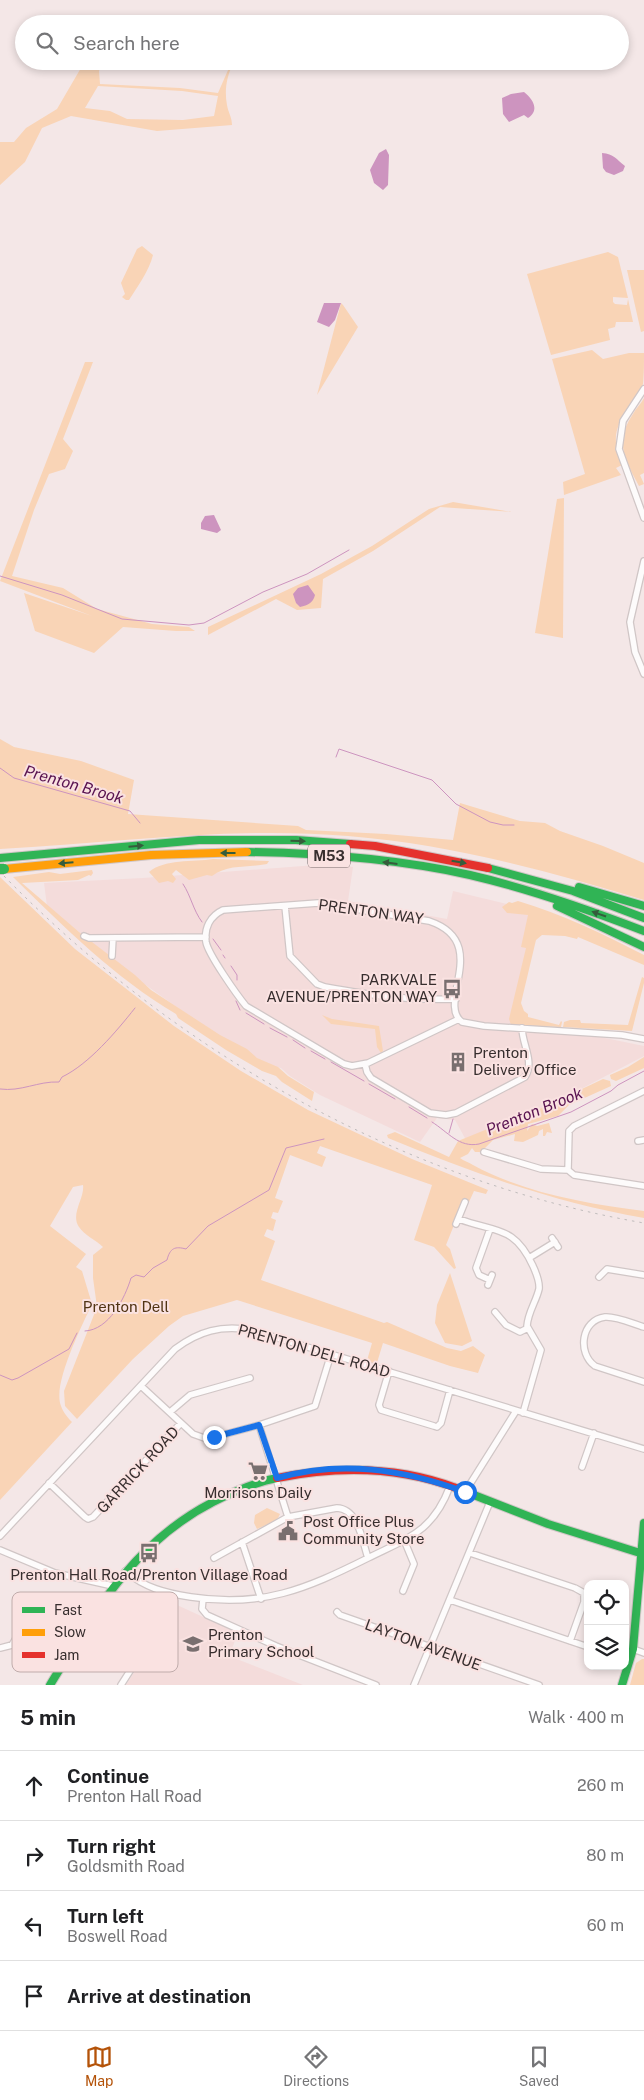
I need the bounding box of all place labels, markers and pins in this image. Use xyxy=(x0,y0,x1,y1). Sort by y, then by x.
place label: PARKVALE AVENUE/PRENTON WAY xyxy=(266,971,437,1005)
bus stop icon: PARKVALE AVENUE/PRENTON WAY xyxy=(441,978,463,1000)
place label: Prenton Delivery Office xyxy=(473,1044,576,1078)
building icon: Prenton Delivery Office xyxy=(447,1051,469,1073)
supermarket icon: Morrisons Daily xyxy=(247,1460,269,1482)
place label: Morrisons Daily xyxy=(204,1484,312,1501)
place label: Post Office Plus Community Store xyxy=(303,1513,424,1547)
public building icon: Post Office Plus Community Store xyxy=(277,1520,299,1542)
bus stop icon: Prenton Hall Road/Prenton Village Road xyxy=(138,1542,160,1564)
place label: Prenton Hall Road/Prenton Village Road xyxy=(10,1566,288,1583)
place label: Prenton Primary School xyxy=(208,1626,314,1660)
school or university icon: Prenton Primary School xyxy=(182,1633,204,1655)

